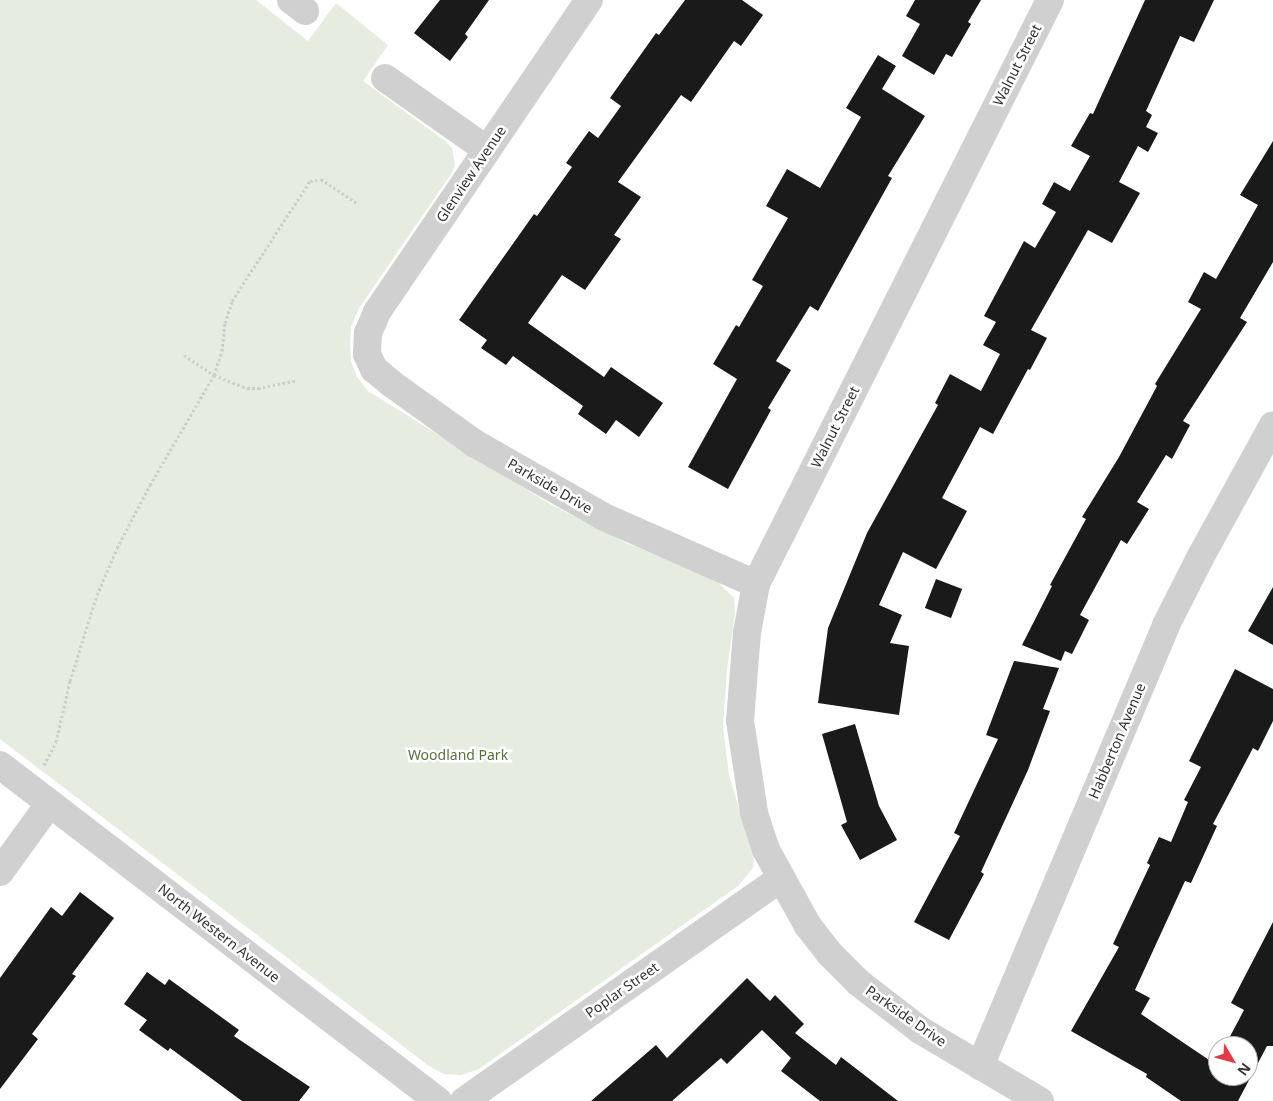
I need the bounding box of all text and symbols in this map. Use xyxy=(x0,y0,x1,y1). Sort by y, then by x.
street label: Walnut Street xyxy=(989,21,1045,109)
street label: Glenview Avenue xyxy=(433,123,509,225)
street label: Walnut Street xyxy=(807,383,863,471)
street label: Parkside Drive xyxy=(505,455,595,517)
street label: Habberton Avenue xyxy=(1085,681,1149,801)
park label: Woodland Park xyxy=(408,747,508,763)
street label: North Western Avenue xyxy=(155,880,283,986)
street label: Poplar Street xyxy=(582,959,662,1021)
street label: Parkside Drive xyxy=(862,982,950,1050)
north arrow xyxy=(1208,1036,1258,1086)
text: N xyxy=(1234,1059,1256,1080)

